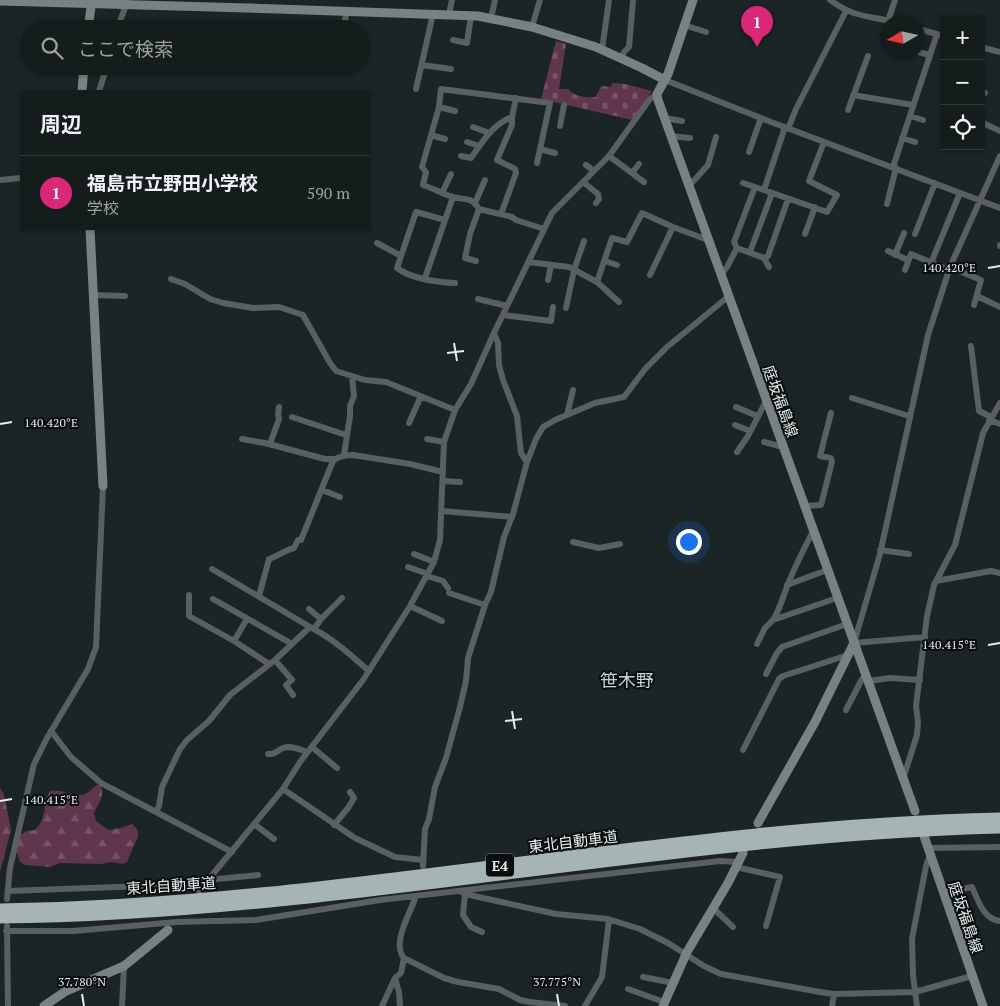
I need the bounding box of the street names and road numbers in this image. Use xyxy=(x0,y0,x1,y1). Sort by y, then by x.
street label: 庭坂福島線 xyxy=(759,362,803,440)
street label: 東北自動車道 xyxy=(527,826,619,856)
road number: E4 xyxy=(486,854,514,876)
street label: 東北自動車道 xyxy=(125,872,217,898)
street label: 庭坂福島線 xyxy=(944,878,988,956)

